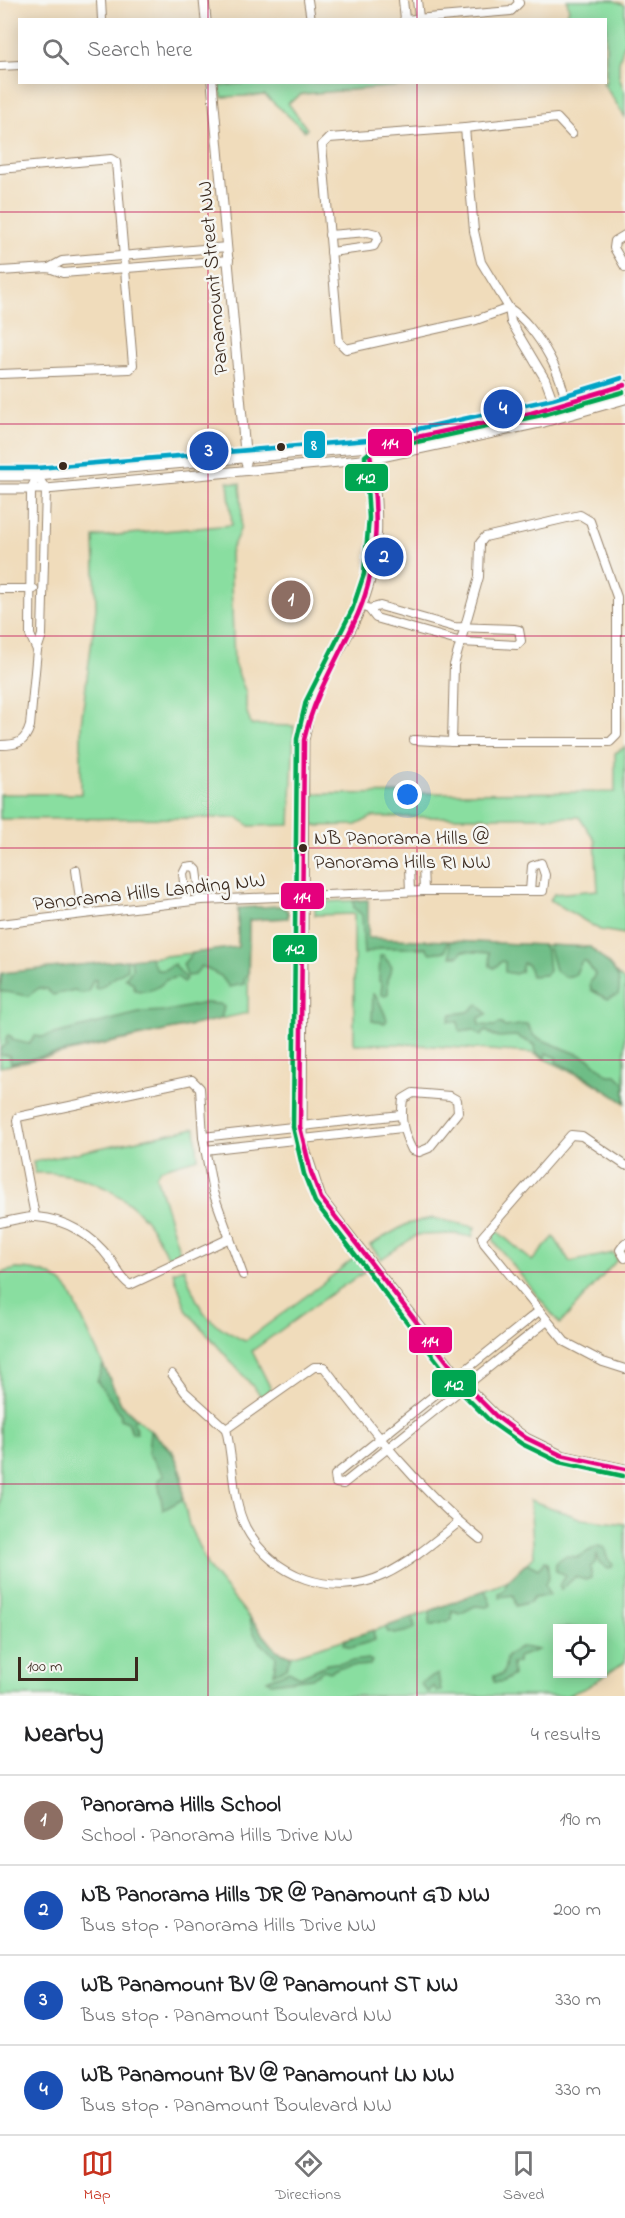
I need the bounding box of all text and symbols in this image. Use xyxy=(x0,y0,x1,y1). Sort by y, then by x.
search box xyxy=(18,18,607,84)
icon: search xyxy=(39,35,72,68)
text: Search here xyxy=(87,35,192,67)
street label: Panamount Street NW xyxy=(191,180,237,376)
pin: 4 xyxy=(484,386,522,432)
pin: 3 xyxy=(190,428,228,474)
line badge: 114 xyxy=(367,428,413,457)
line badge: 8 xyxy=(303,430,326,459)
text: 114 xyxy=(382,432,399,456)
text: 8 xyxy=(310,434,317,458)
unlabelled marker xyxy=(275,441,287,453)
unlabelled marker xyxy=(57,460,69,472)
line badge: 142 xyxy=(344,463,389,492)
text: 142 xyxy=(356,467,376,491)
pin: 2 xyxy=(364,534,404,580)
pin: 1 xyxy=(272,578,310,622)
your location xyxy=(393,780,422,809)
place label: NB Panorama Hills @ Panorama Hills RI NW xyxy=(314,825,491,878)
marker: NB Panorama Hills @ Panorama Hills RI NW xyxy=(297,842,309,854)
street label: Panorama Hills Landing NW xyxy=(31,866,267,922)
line badge: 114 xyxy=(280,882,325,910)
text: 114 xyxy=(294,886,311,910)
line badge: 142 xyxy=(272,934,318,963)
text: 142 xyxy=(285,938,305,962)
line badge: 114 xyxy=(408,1326,453,1354)
text: 114 xyxy=(422,1330,439,1354)
line badge: 142 xyxy=(431,1369,477,1398)
text: 142 xyxy=(444,1374,464,1398)
map controls xyxy=(553,1624,607,1678)
button: locate xyxy=(553,1624,607,1678)
scale bar xyxy=(18,1654,138,1682)
text: 100 m xyxy=(27,1655,62,1679)
text: Nearby xyxy=(24,1716,103,1754)
text: 4 results xyxy=(531,1721,601,1750)
text: Panorama Hills School xyxy=(81,1790,281,1822)
text: 1 xyxy=(40,1806,47,1835)
text: 190 m xyxy=(559,1806,601,1835)
text: School · Panorama Hills Drive NW xyxy=(81,1822,353,1851)
text: NB Panorama Hills DR @ Panamount GD NW xyxy=(81,1880,490,1912)
text: 2 xyxy=(39,1896,48,1925)
text: 200 m xyxy=(553,1896,601,1925)
text: Bus stop · Panorama Hills Drive NW xyxy=(81,1912,376,1941)
text: WB Panamount BV @ Panamount ST NW xyxy=(81,1970,458,2002)
text: 3 xyxy=(39,1986,48,2015)
text: 330 m xyxy=(555,1986,601,2015)
text: Bus stop · Panamount Boulevard NW xyxy=(81,2002,392,2031)
text: WB Panamount BV @ Panamount LN NW xyxy=(81,2060,454,2092)
text: 4 xyxy=(39,2076,48,2105)
text: 330 m xyxy=(555,2076,601,2105)
text: Bus stop · Panamount Boulevard NW xyxy=(81,2092,392,2121)
tab: Map xyxy=(81,2147,114,2207)
tab: Directions xyxy=(275,2147,341,2207)
tab: Saved xyxy=(503,2147,544,2207)

